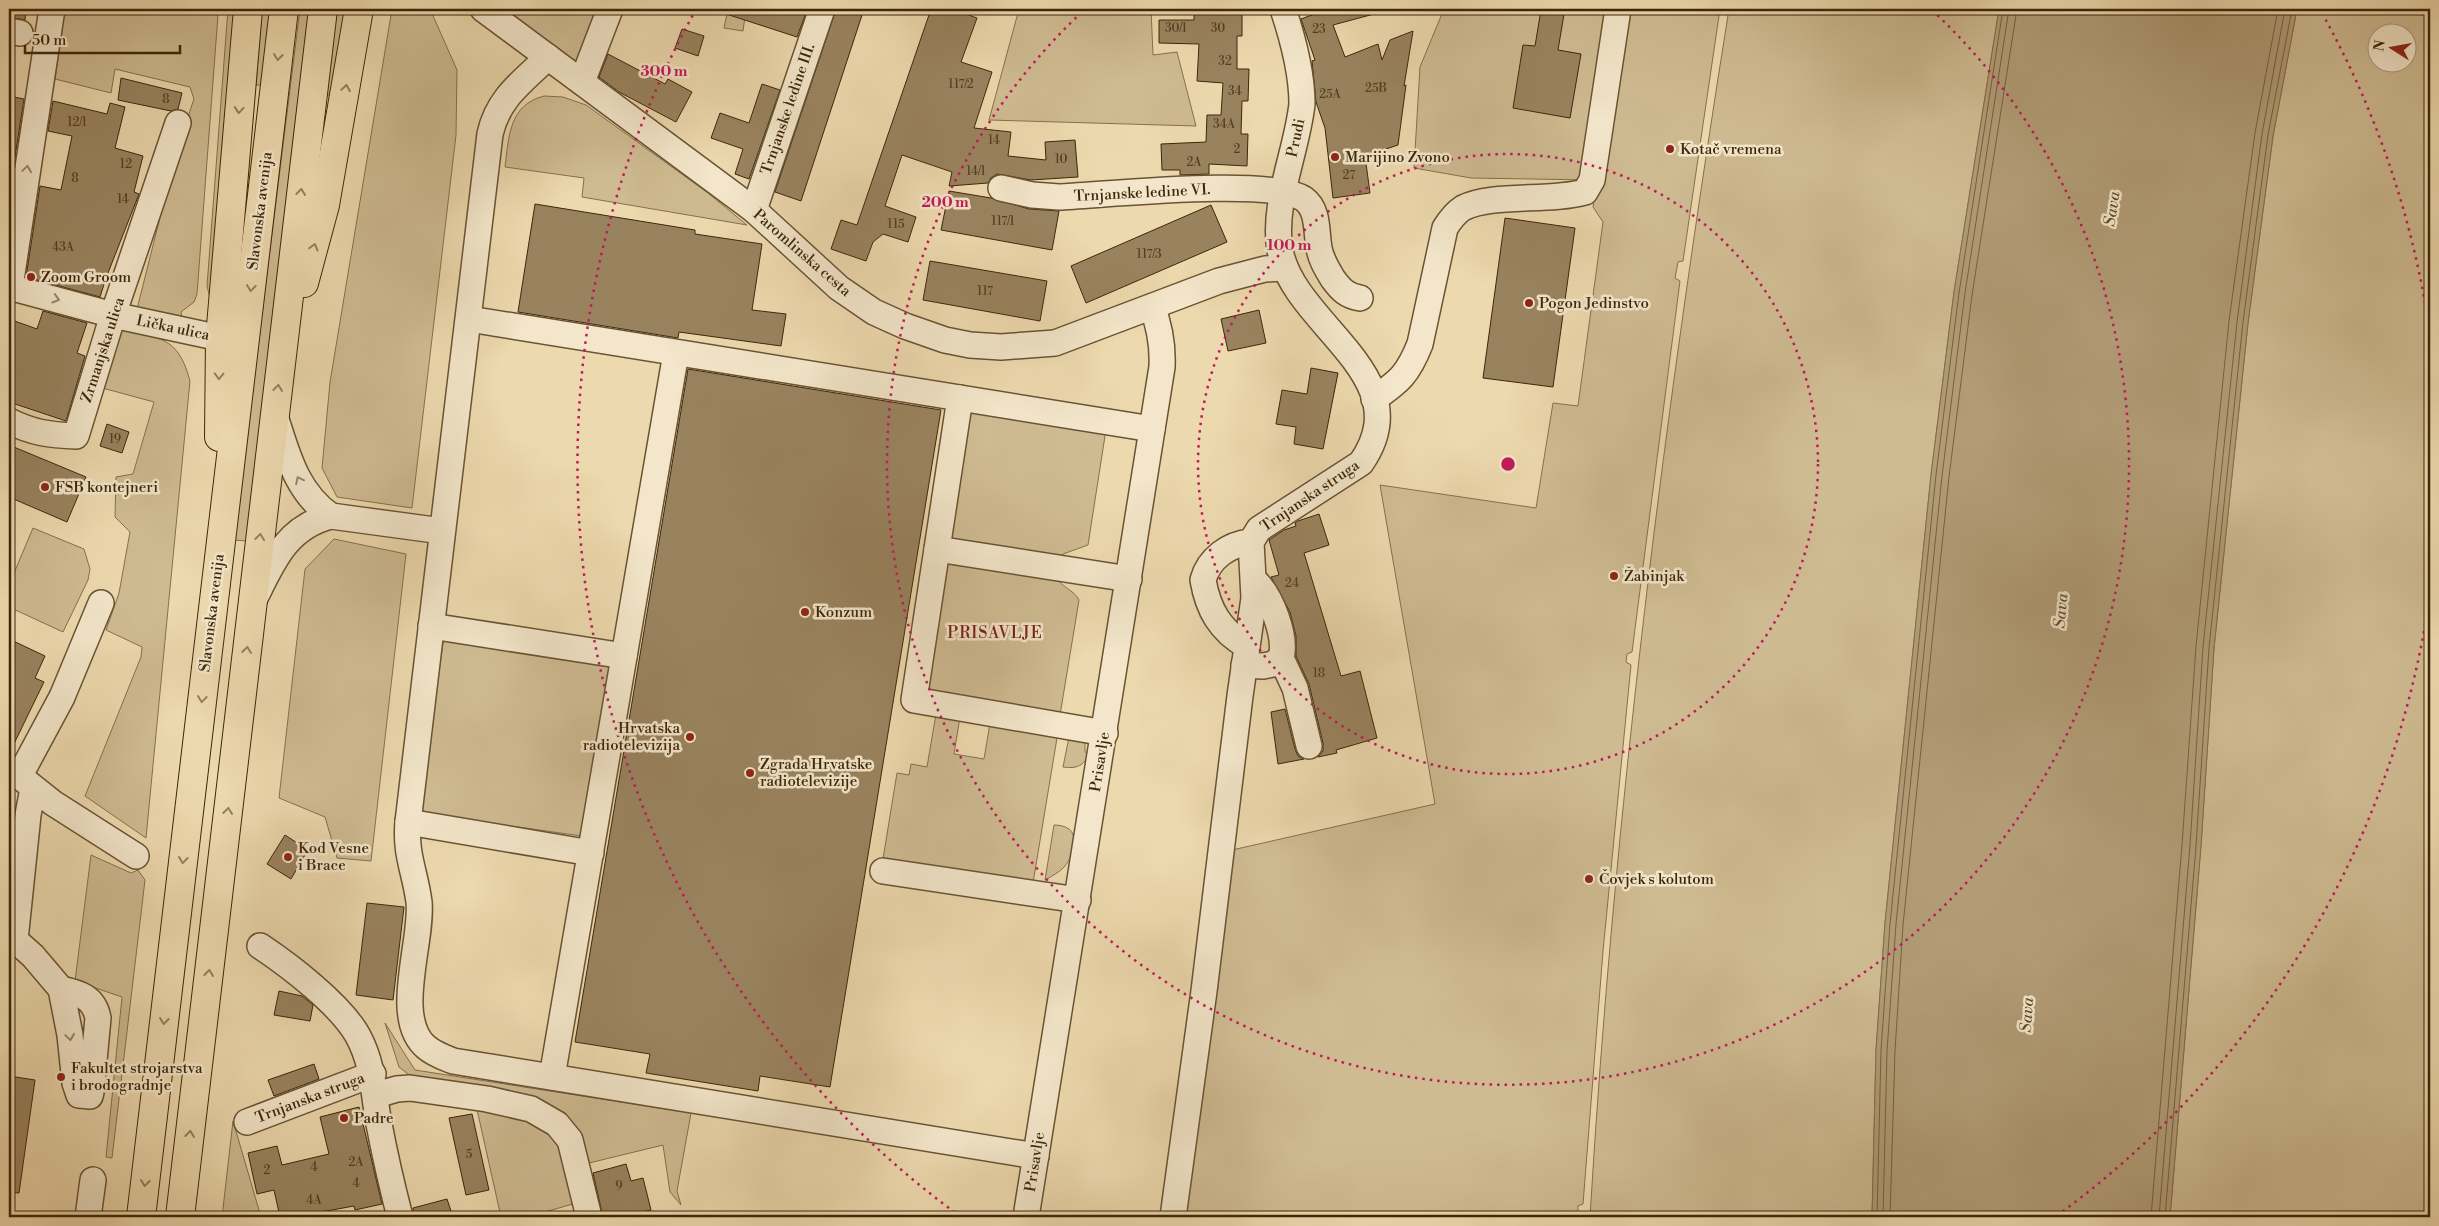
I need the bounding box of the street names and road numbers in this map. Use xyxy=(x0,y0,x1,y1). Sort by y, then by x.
street label: Trnjanske ledine III. xyxy=(757,41,819,177)
street label: Prudi xyxy=(1283,117,1309,159)
street label: Slavonska avenija xyxy=(243,150,277,271)
street label: Trnjanske ledine VI. xyxy=(1073,180,1211,206)
street label: Paromlinska cesta xyxy=(749,205,855,301)
street label: Zrmanjska ulica xyxy=(77,294,129,405)
street label: Lička ulica xyxy=(135,311,212,345)
street label: Trnjanska struga xyxy=(1257,456,1363,536)
street label: Slavonska avenija xyxy=(195,552,229,673)
street label: Prisavlje xyxy=(1086,731,1114,793)
street label: Trnjanska struga xyxy=(253,1068,368,1128)
street label: Prisavlje xyxy=(1021,1131,1049,1193)

